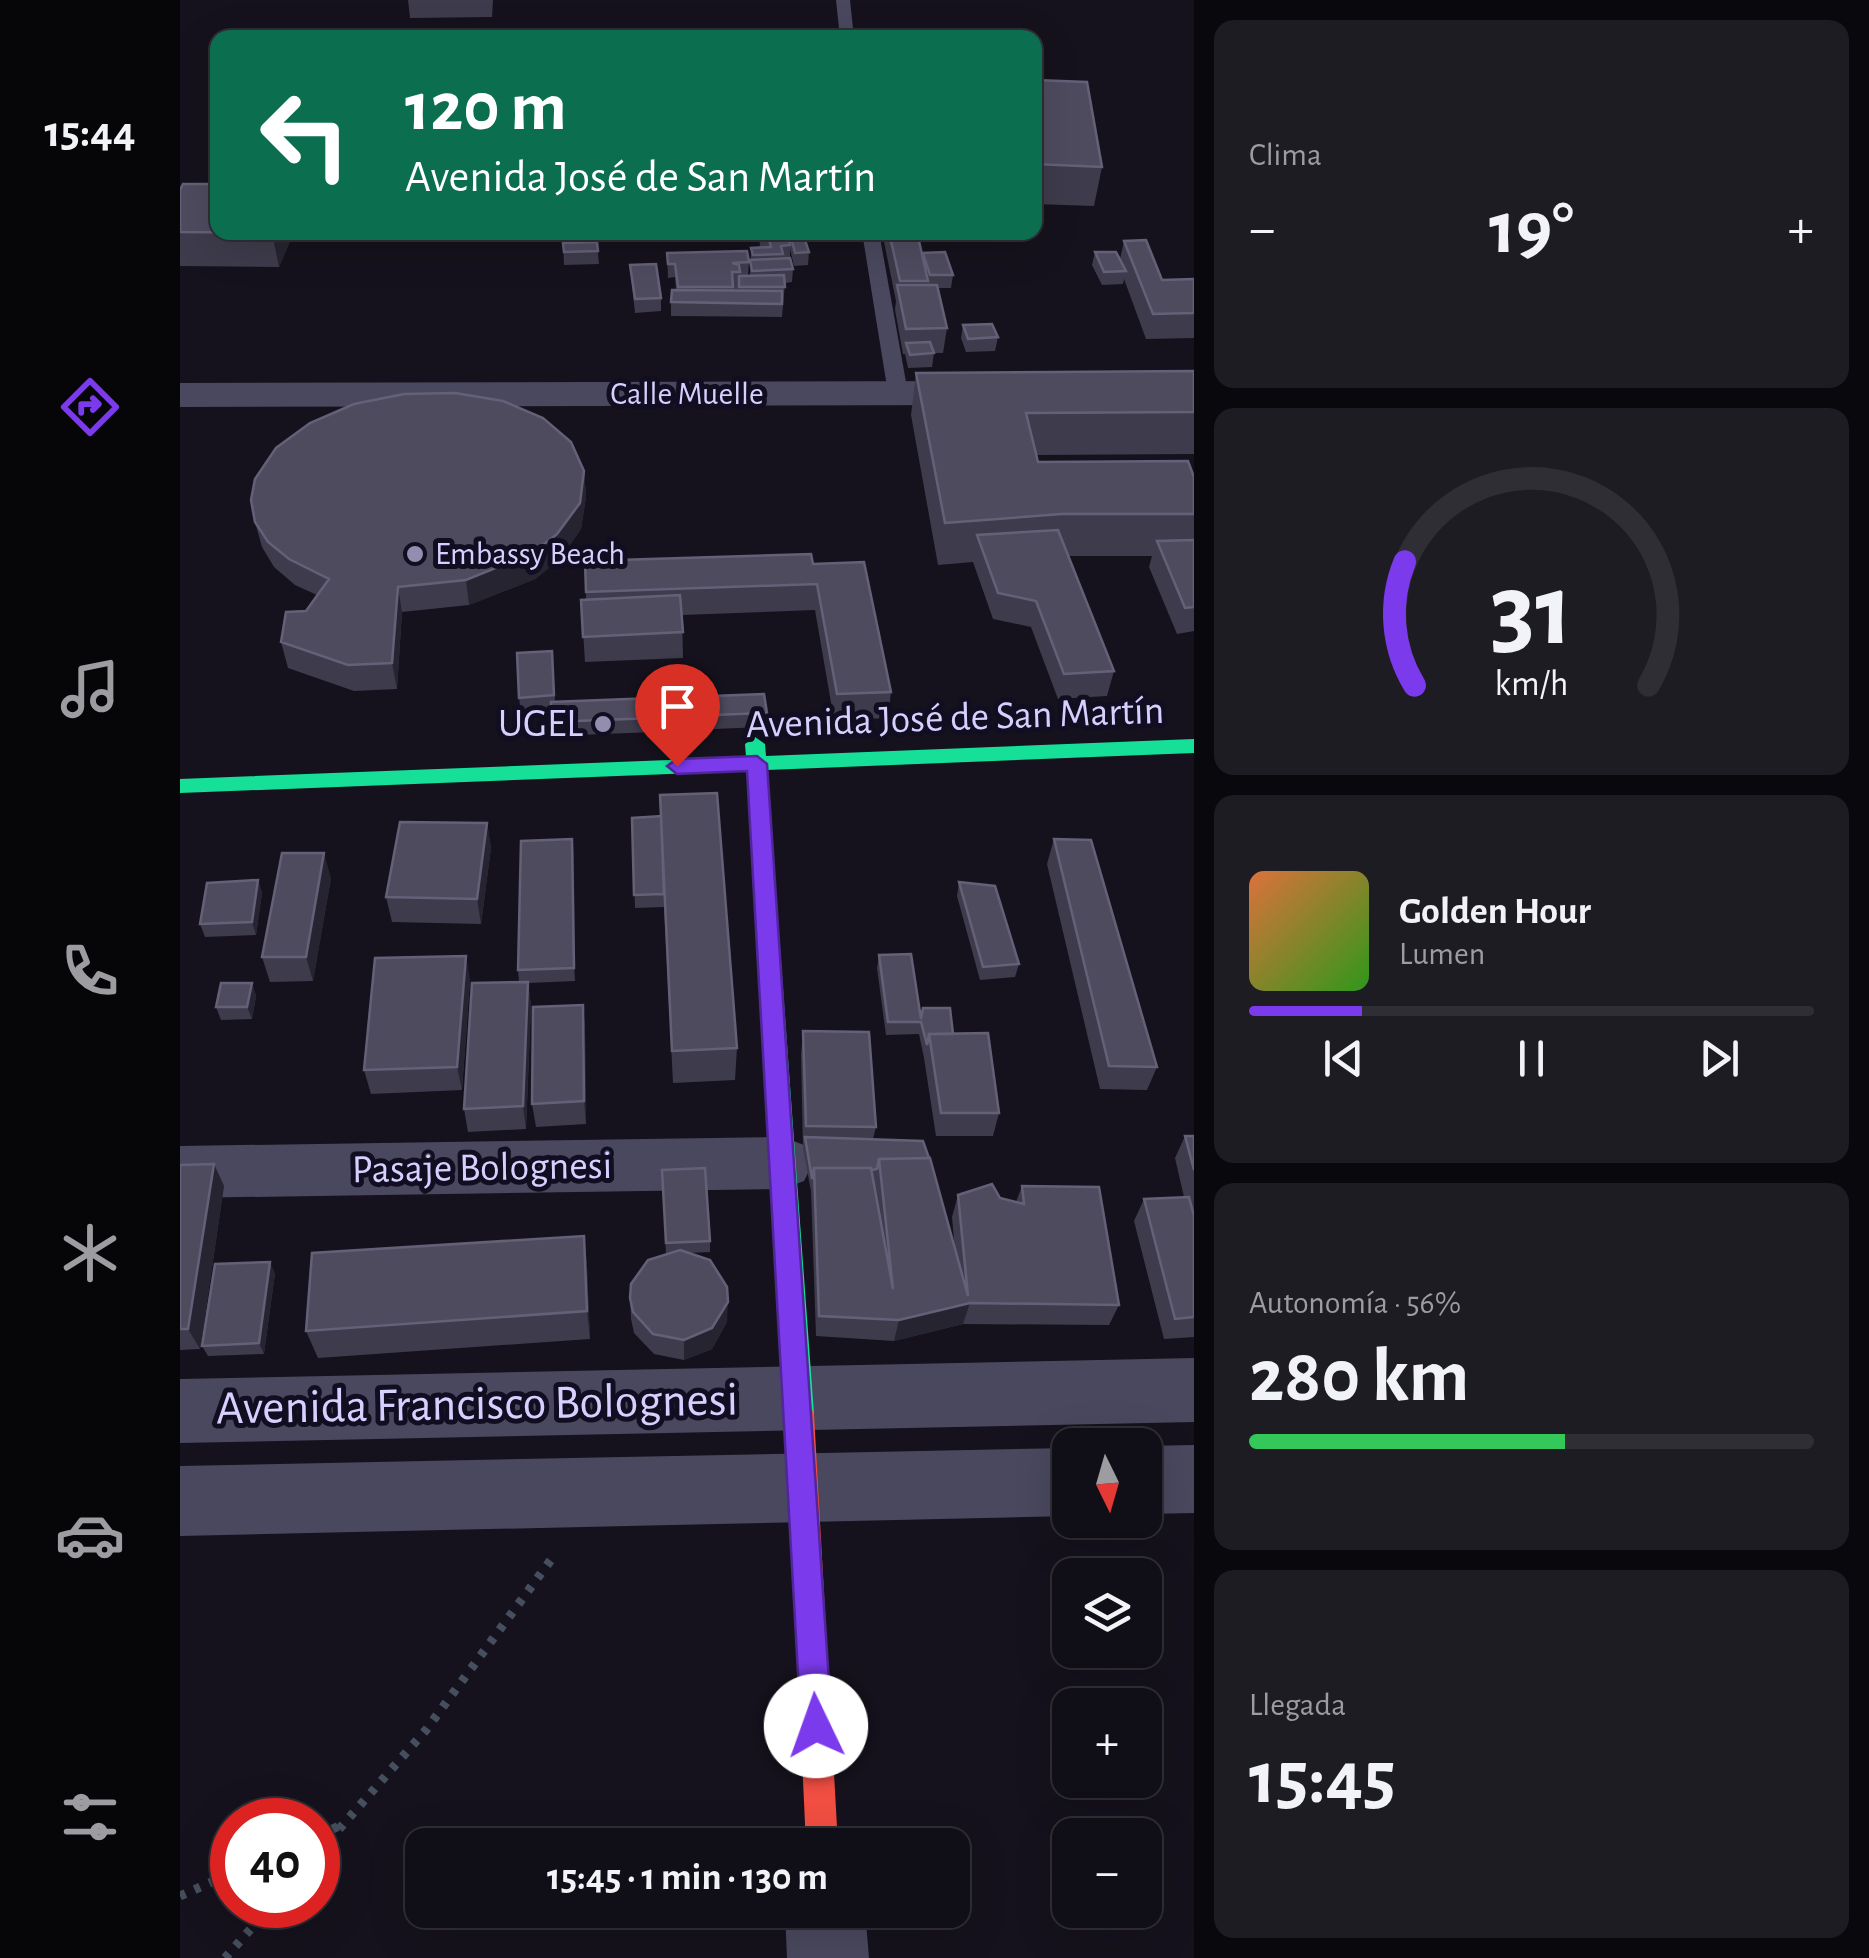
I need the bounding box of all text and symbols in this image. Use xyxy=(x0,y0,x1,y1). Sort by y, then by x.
icon: left xyxy=(240,70,370,200)
text: 120 m xyxy=(405,73,567,143)
text: 15:44 xyxy=(44,110,136,155)
text: Clima xyxy=(1249,139,1322,171)
text: Avenida José de San Martín xyxy=(405,155,876,200)
text: 19° xyxy=(1489,192,1574,267)
text: − xyxy=(1249,202,1275,257)
text: + xyxy=(1788,202,1814,257)
icon: directions xyxy=(55,372,125,442)
street label: Calle Muelle xyxy=(610,378,764,410)
place label: Embassy Beach xyxy=(435,538,625,570)
marker: Embassy Beach xyxy=(404,543,426,565)
text: 31 xyxy=(1490,560,1573,664)
icon: music xyxy=(55,654,125,724)
pin xyxy=(635,664,720,767)
text: km/h xyxy=(1495,666,1568,702)
icon: arrive xyxy=(650,679,705,734)
street label: Avenida José de San Martín xyxy=(745,691,1165,745)
place label: UGEL xyxy=(498,704,583,744)
marker: UGEL xyxy=(592,713,614,735)
text: Golden Hour xyxy=(1399,893,1591,931)
icon: phone xyxy=(55,936,125,1006)
text: Lumen xyxy=(1399,938,1485,970)
icon: previous xyxy=(1316,1031,1371,1086)
icon: pause xyxy=(1504,1031,1559,1086)
icon: next xyxy=(1692,1031,1747,1086)
street label: Pasaje Bolognesi xyxy=(351,1146,613,1190)
icon: climate xyxy=(55,1218,125,1288)
text: Autonomía · 56% xyxy=(1249,1287,1461,1319)
text: 280 km xyxy=(1249,1340,1469,1415)
street label: Avenida Francisco Bolognesi xyxy=(215,1376,739,1434)
north arrow xyxy=(1052,1428,1162,1538)
map controls xyxy=(1052,1428,1162,1928)
icon: car xyxy=(55,1500,125,1570)
button: layers xyxy=(1052,1558,1162,1668)
position arrow xyxy=(764,1674,868,1778)
button: + xyxy=(1052,1688,1162,1798)
text: Llegada xyxy=(1249,1689,1346,1721)
text: 15:45 xyxy=(1249,1742,1396,1817)
icon: filters xyxy=(55,1782,125,1852)
speed limit sign: 40 xyxy=(210,1798,340,1928)
button: − xyxy=(1052,1818,1162,1928)
text: 15:45 · 1 min · 130 m xyxy=(547,1859,828,1897)

